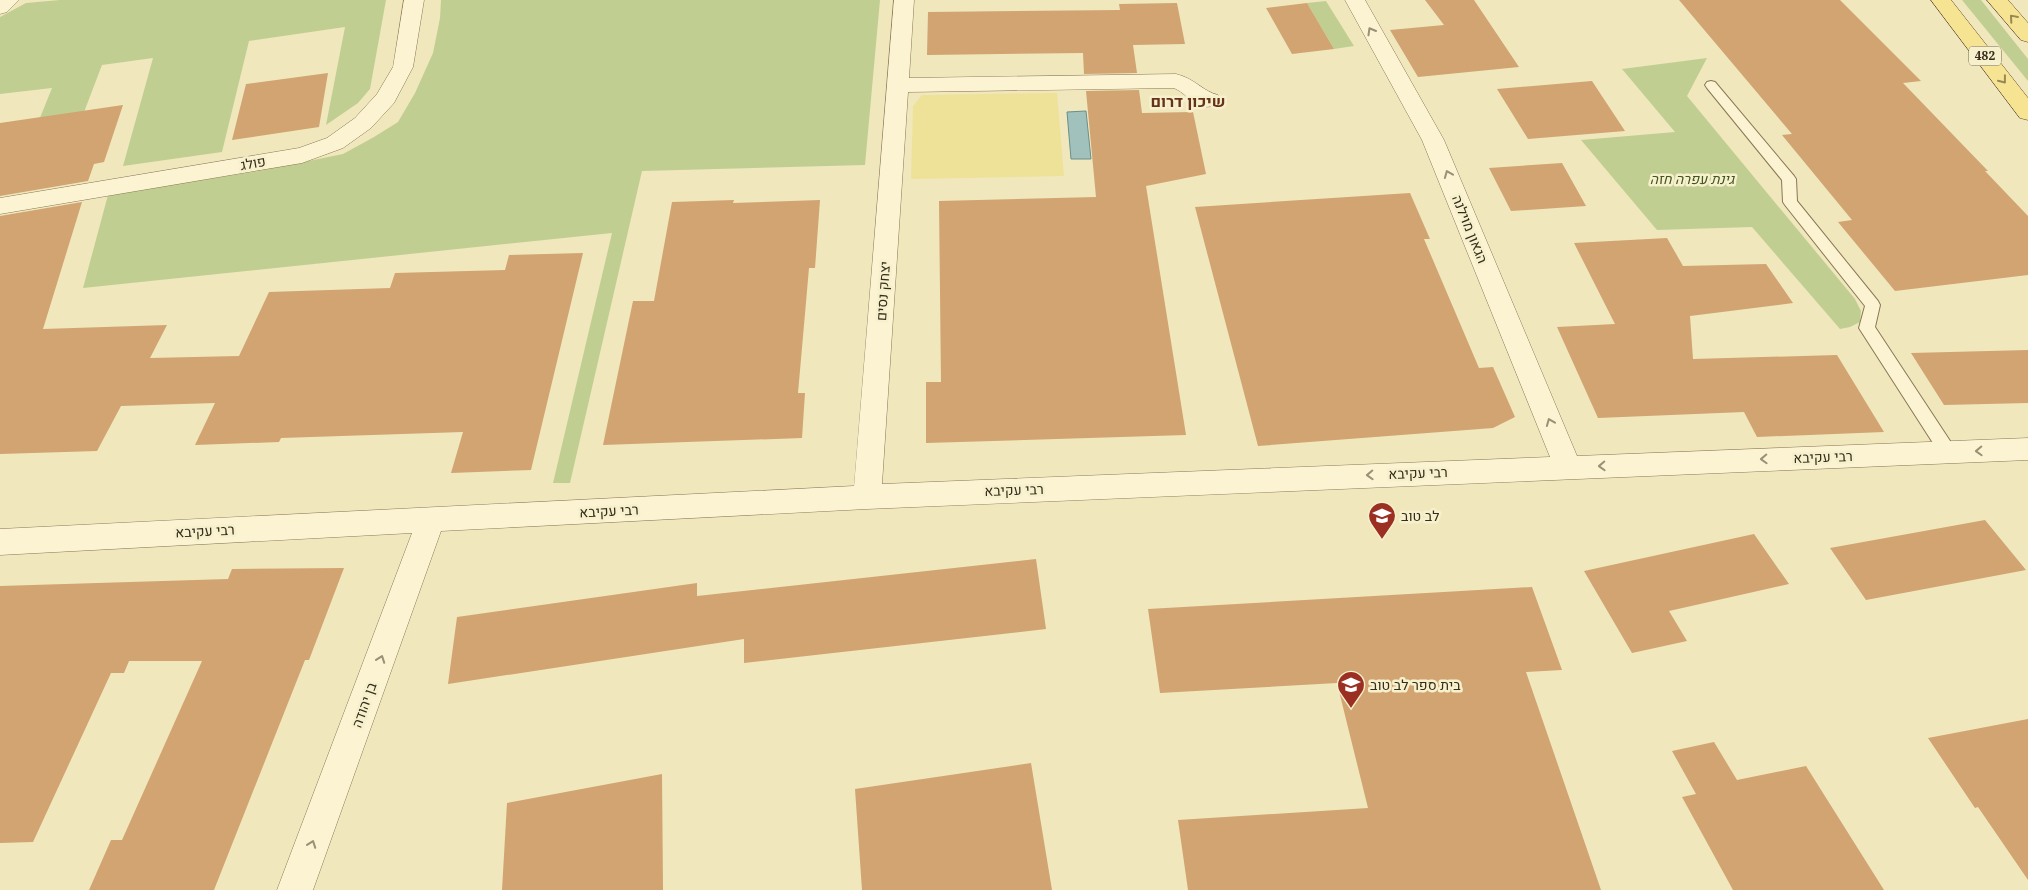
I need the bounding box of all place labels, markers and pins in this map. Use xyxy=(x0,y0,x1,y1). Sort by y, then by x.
school or university icon: לב טוב xyxy=(1367,501,1397,540)
place label: לב טוב xyxy=(1401,506,1439,525)
school or university icon: בית ספר לב טוב xyxy=(1336,670,1366,709)
place label: בית ספר לב טוב xyxy=(1370,675,1461,694)

